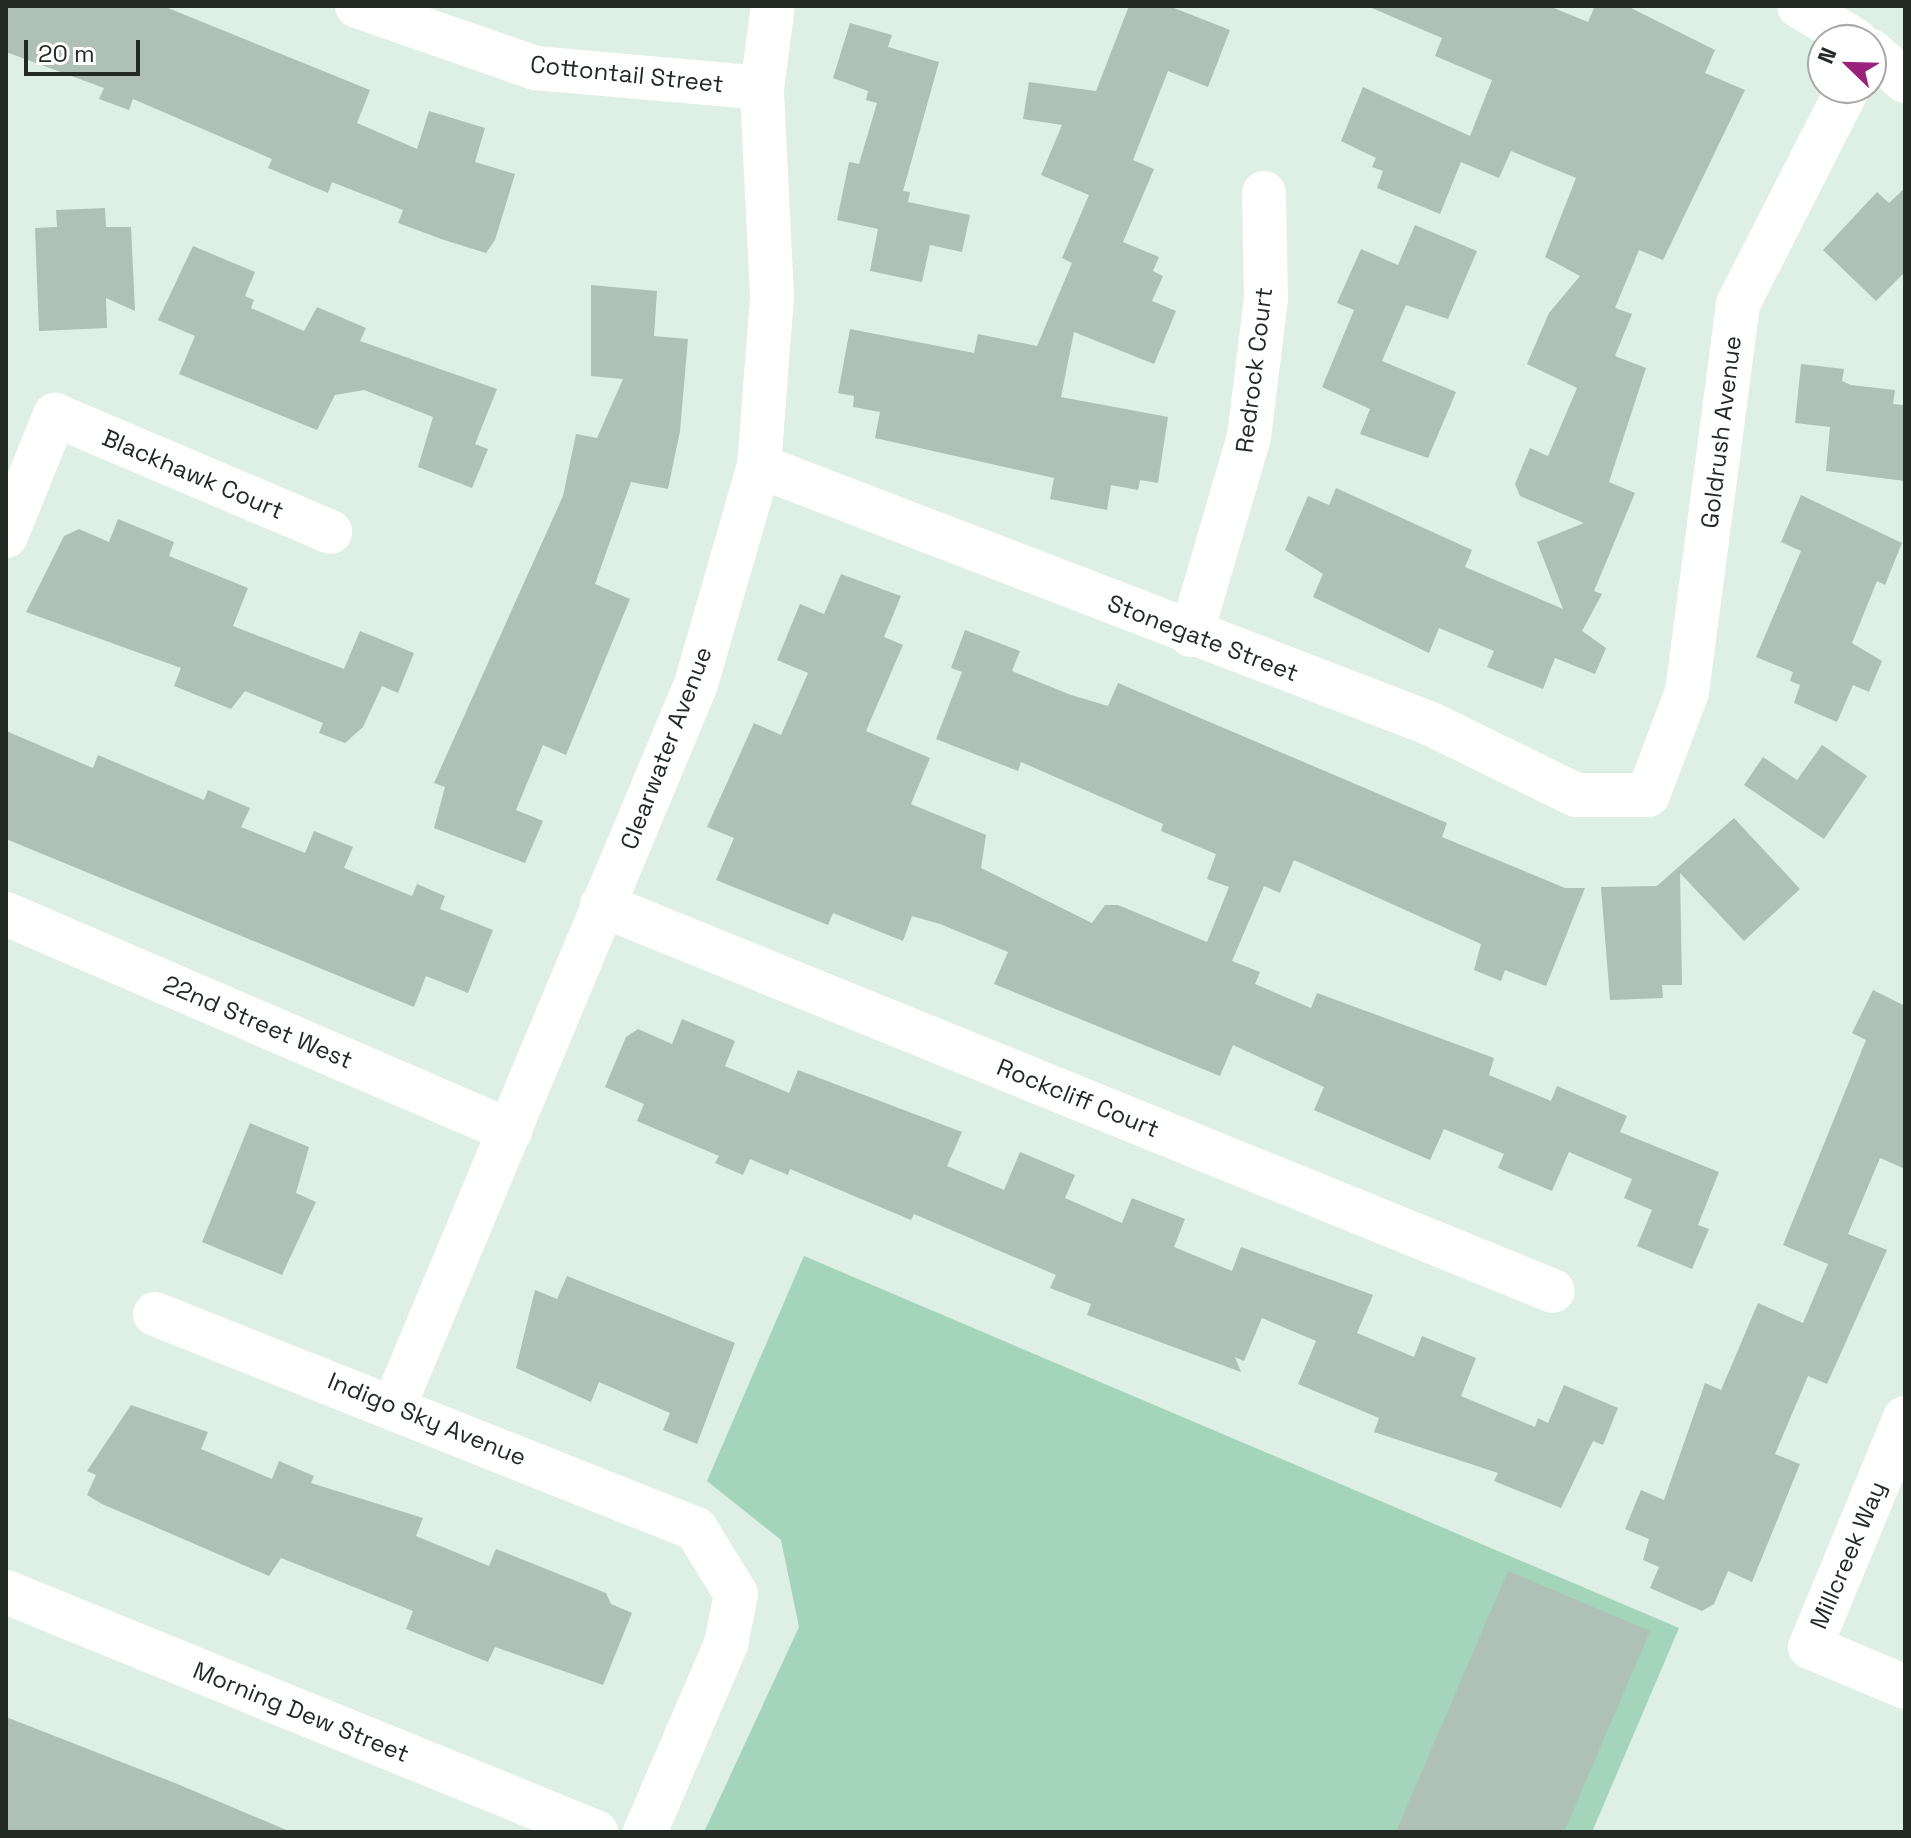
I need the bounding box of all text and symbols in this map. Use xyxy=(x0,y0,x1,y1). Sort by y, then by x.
scale bar xyxy=(28,24,144,74)
north arrow xyxy=(1807,24,1887,104)
text: 20 m xyxy=(38,38,95,69)
text: N xyxy=(1811,43,1843,68)
street label: Cottontail Street xyxy=(529,50,725,98)
street label: Redrock Court xyxy=(1230,286,1278,454)
street label: Goldrush Avenue xyxy=(1695,334,1747,530)
street label: Blackhawk Court xyxy=(98,423,288,525)
street label: Stonegate Street xyxy=(1104,588,1302,688)
street label: Clearwater Avenue xyxy=(614,642,718,854)
street label: 22nd Street West xyxy=(159,969,357,1075)
street label: Rockcliff Court xyxy=(993,1052,1163,1144)
street label: Indigo Sky Avenue xyxy=(324,1366,530,1472)
street label: Millcreek Way xyxy=(1804,1477,1892,1633)
street label: Morning Dew Street xyxy=(189,1656,413,1768)

